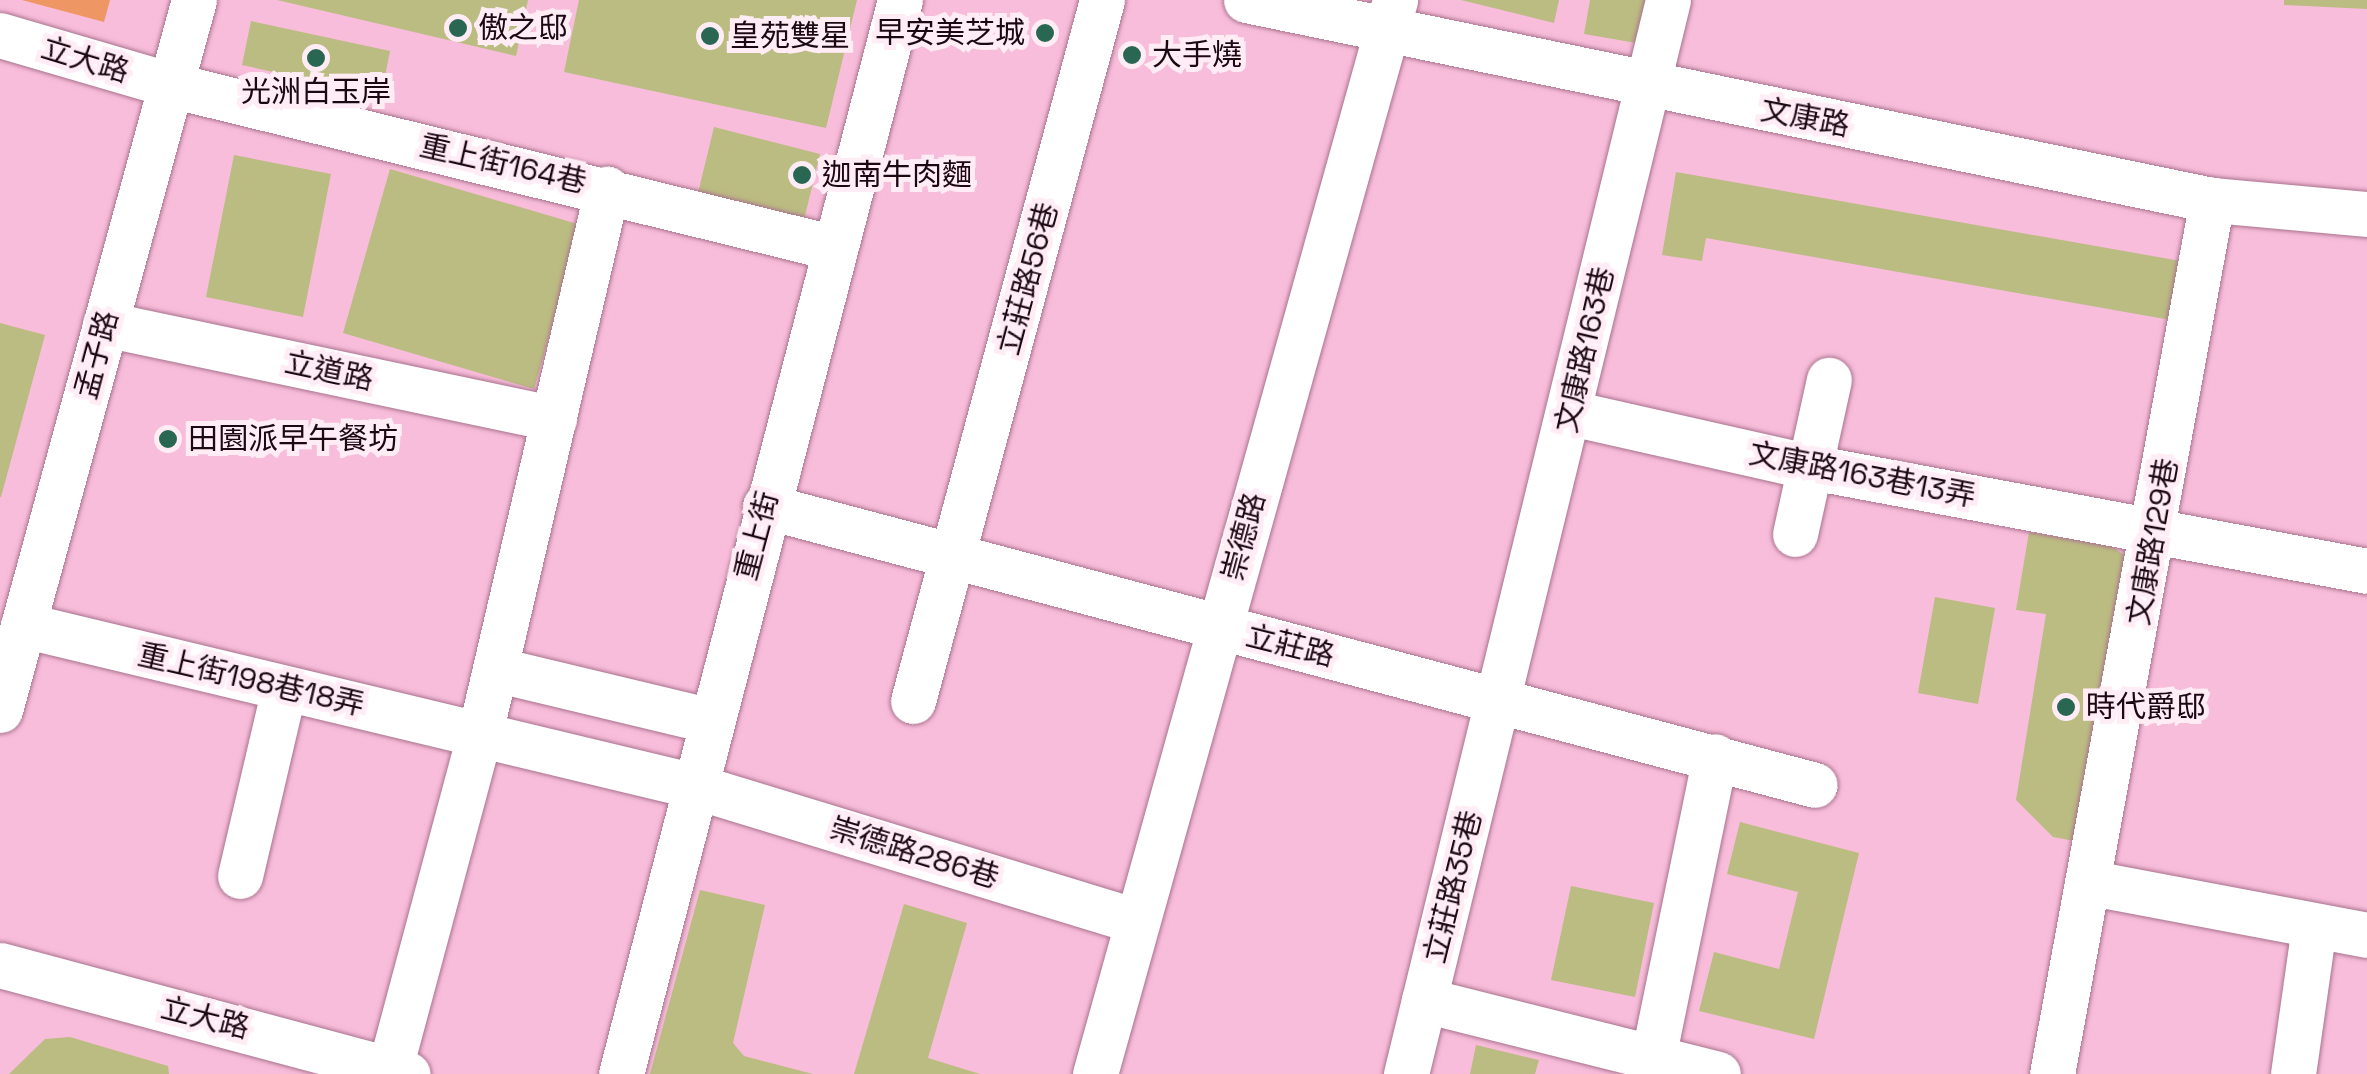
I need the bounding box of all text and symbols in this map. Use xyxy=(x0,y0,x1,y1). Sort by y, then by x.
place label: 傲之邸 xyxy=(478,10,568,46)
place label: 早安美芝城 xyxy=(875,15,1025,51)
marker: 傲之邸 xyxy=(447,17,469,39)
place label: 皇苑雙星 xyxy=(730,18,850,54)
marker: 早安美芝城 xyxy=(1034,22,1056,44)
marker: 皇苑雙星 xyxy=(699,25,721,47)
street label: 立大路 xyxy=(37,30,133,90)
place label: 大手燒 xyxy=(1152,37,1242,73)
marker: 大手燒 xyxy=(1121,44,1143,66)
marker: 光洲白玉岸 xyxy=(305,47,327,69)
place label: 光洲白玉岸 xyxy=(241,74,391,110)
street label: 文康路 xyxy=(1757,92,1853,144)
street label: 重上街164巷 xyxy=(416,127,590,201)
place label: 迦南牛肉麵 xyxy=(822,157,972,193)
marker: 迦南牛肉麵 xyxy=(791,164,813,186)
street label: 立莊路56巷 xyxy=(990,199,1066,359)
street label: 文康路163巷 xyxy=(1548,264,1622,436)
street label: 孟子路 xyxy=(68,307,126,403)
street label: 立道路 xyxy=(281,344,377,398)
place label: 田園派早午餐坊 xyxy=(188,421,398,457)
marker: 田園派早午餐坊 xyxy=(157,428,179,450)
street label: 文康路163巷13弄 xyxy=(1746,435,1978,515)
street label: 文康路129巷 xyxy=(2121,456,2185,628)
street label: 重上街 xyxy=(728,488,786,584)
street label: 崇德路 xyxy=(1215,489,1273,585)
street label: 立莊路 xyxy=(1242,618,1338,674)
street label: 重上街198巷18弄 xyxy=(134,636,368,724)
place label: 時代爵邸 xyxy=(2086,689,2206,725)
marker: 時代爵邸 xyxy=(2055,696,2077,718)
street label: 立莊路35巷 xyxy=(1417,807,1489,967)
street label: 崇德路286巷 xyxy=(825,810,1003,896)
street label: 立大路 xyxy=(157,990,253,1046)

